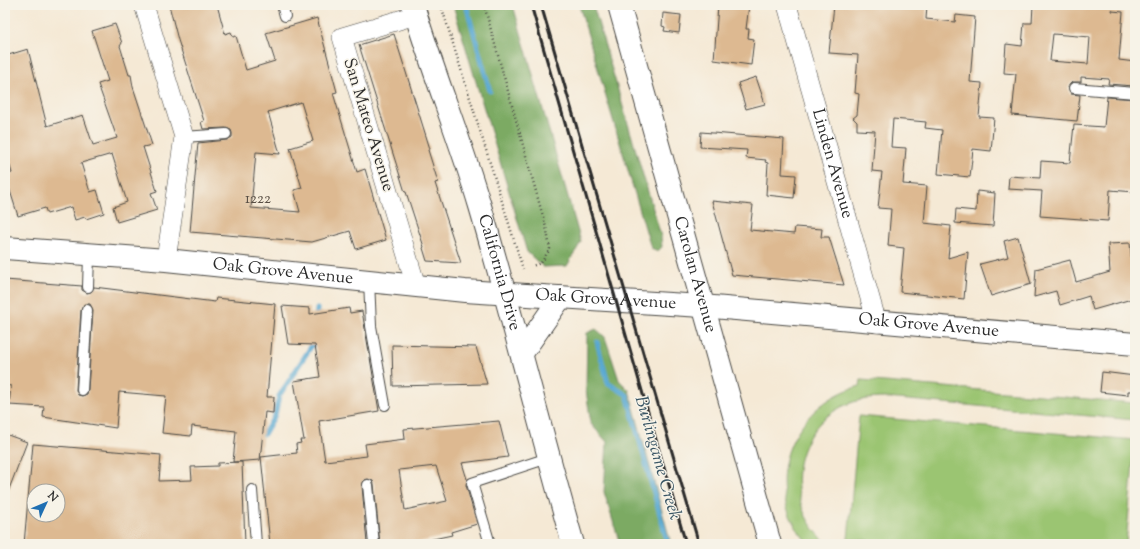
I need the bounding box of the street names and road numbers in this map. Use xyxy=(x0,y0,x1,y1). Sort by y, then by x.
street label: San Mateo Avenue xyxy=(336,55,400,195)
street label: Linden Avenue xyxy=(805,106,859,221)
street label: California Drive xyxy=(471,212,526,333)
street label: Carolan Avenue xyxy=(667,214,722,336)
street label: Oak Grove Avenue xyxy=(211,253,354,291)
street label: Oak Grove Avenue xyxy=(534,283,677,316)
street label: Oak Grove Avenue xyxy=(857,308,1000,344)

